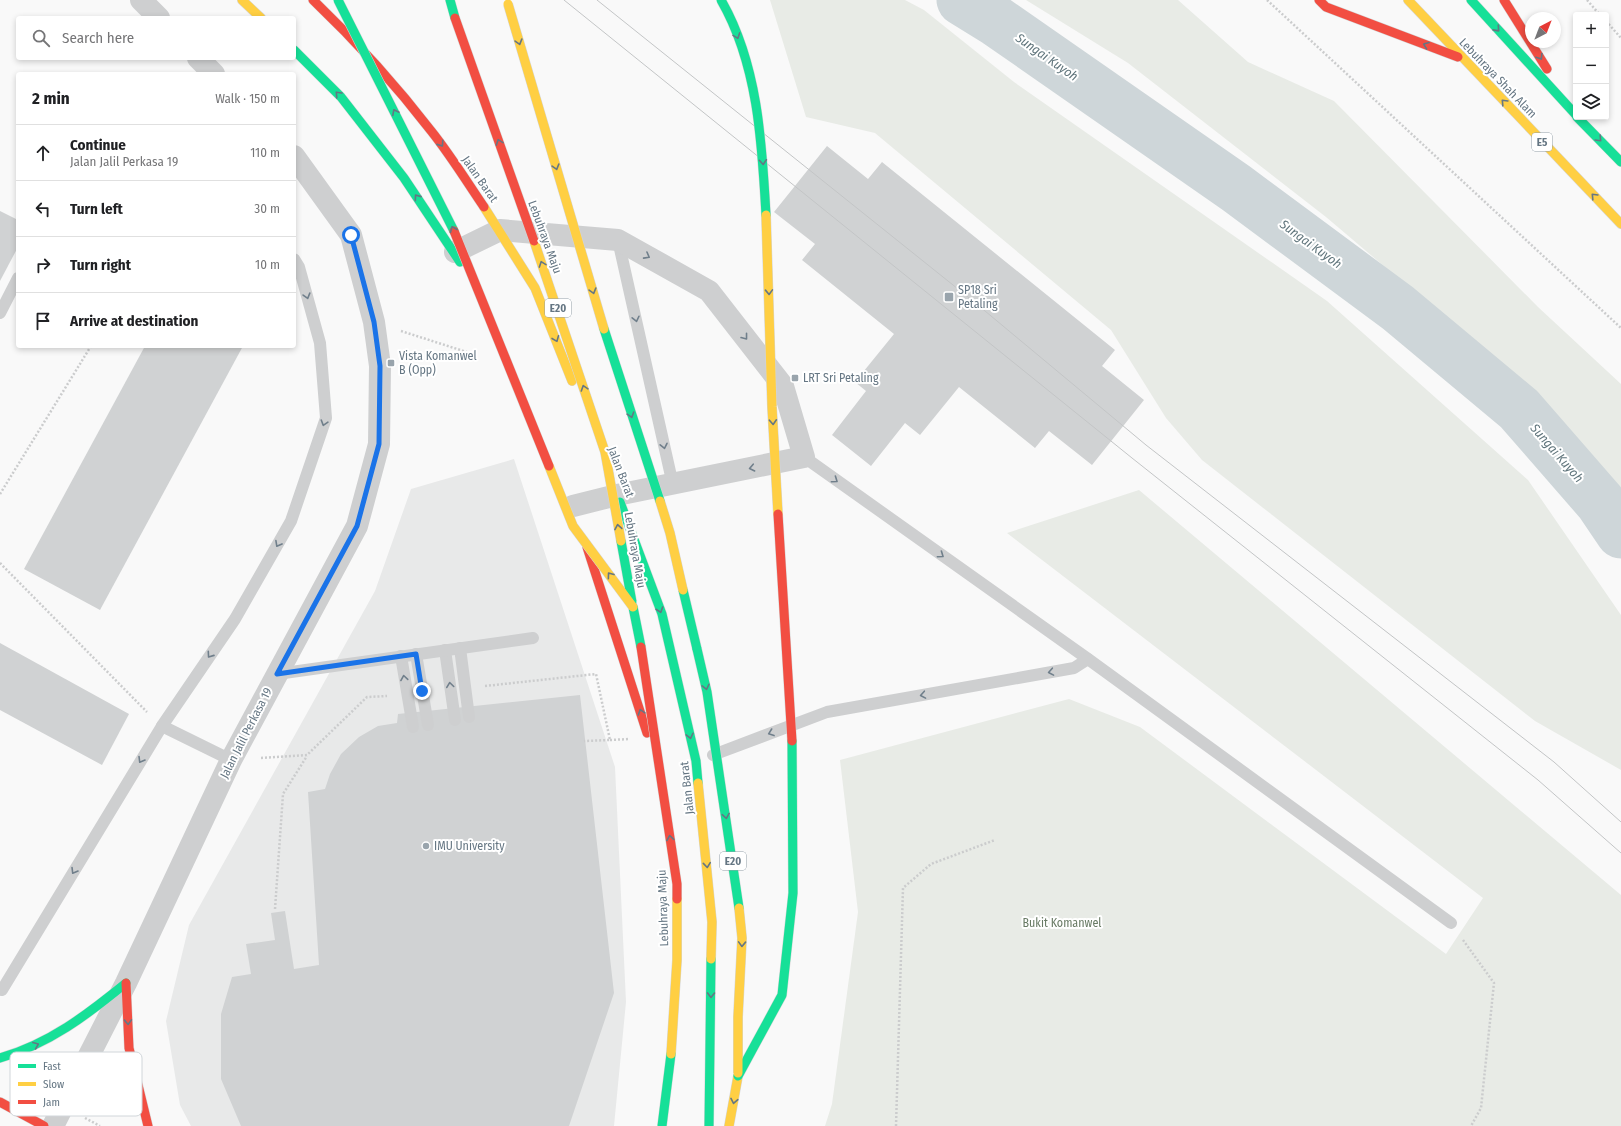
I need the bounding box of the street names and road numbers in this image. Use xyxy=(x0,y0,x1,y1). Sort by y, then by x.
street label: Lebuhraya Shah Alam xyxy=(1456,35,1540,121)
road number: E5 xyxy=(1532,133,1552,151)
street label: Jalan Barat xyxy=(459,153,501,205)
street label: Lebuhraya Maju xyxy=(525,198,565,276)
road number: E20 xyxy=(545,299,571,317)
street label: Jalan Barat xyxy=(605,445,637,499)
street label: Lebuhraya Maju xyxy=(621,511,649,589)
street label: Jalan Jalil Perkasa 19 xyxy=(217,685,275,781)
street label: Jalan Barat xyxy=(677,761,697,815)
road number: E20 xyxy=(720,852,746,870)
street label: Lebuhraya Maju xyxy=(655,869,671,947)

